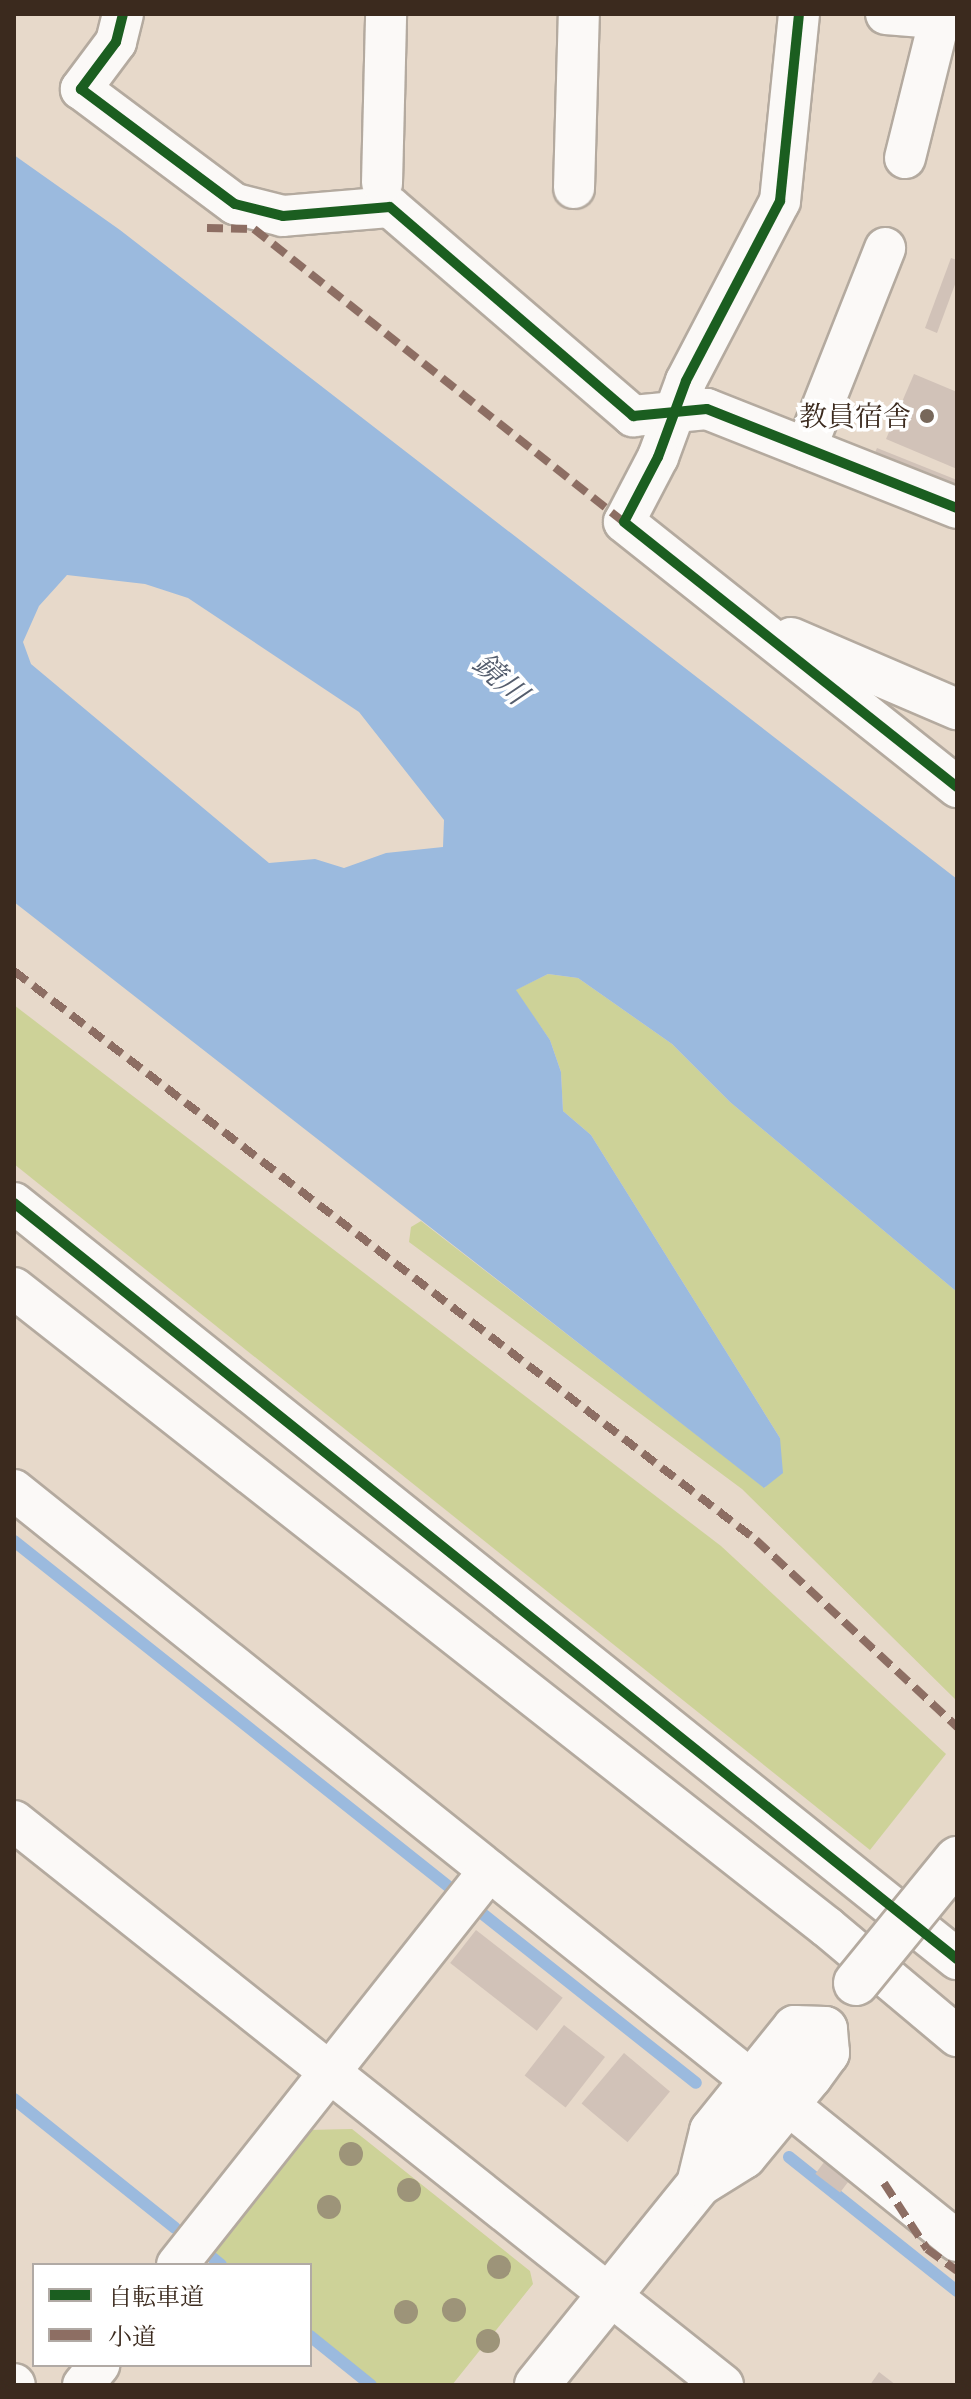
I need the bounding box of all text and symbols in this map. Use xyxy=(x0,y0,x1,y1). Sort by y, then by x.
place label: 教員宿舎 xyxy=(799,399,911,433)
marker: 教員宿舎 xyxy=(918,407,936,425)
water label: 鏡川 xyxy=(467,645,535,711)
legend xyxy=(32,2263,312,2367)
text: 自転車道 xyxy=(108,2279,204,2314)
text: 小道 xyxy=(108,2319,156,2354)

